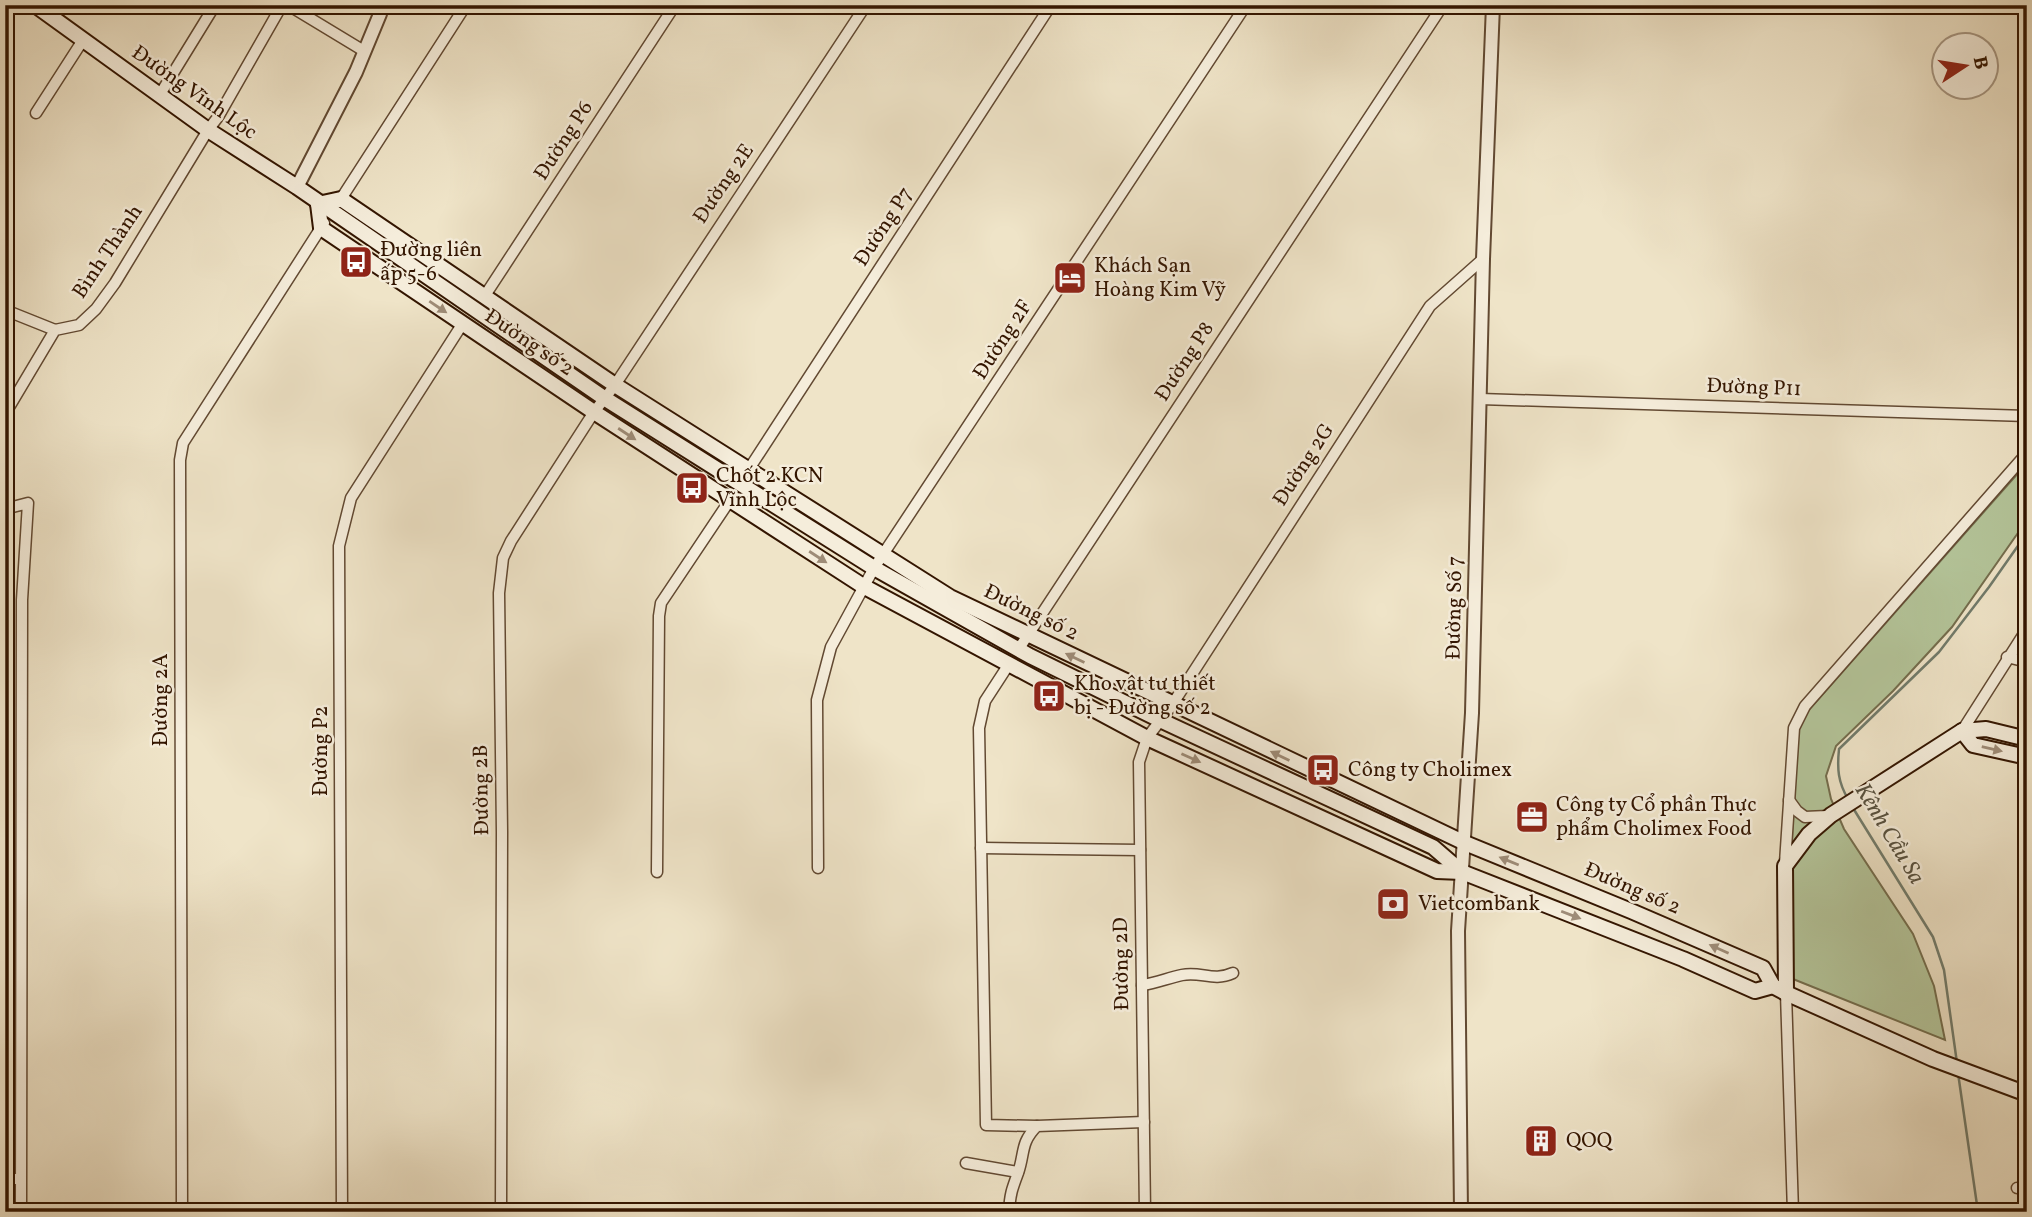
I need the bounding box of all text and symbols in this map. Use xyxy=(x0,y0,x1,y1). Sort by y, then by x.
north arrow xyxy=(1930,32,2000,102)
street label: Đường Vĩnh Lộc xyxy=(125,39,263,147)
text: B xyxy=(1966,54,1994,72)
street label: Đường P6 xyxy=(527,95,601,187)
street label: Đường 2E xyxy=(687,138,761,230)
street label: Đường P7 xyxy=(848,182,920,272)
street label: Bình Thành xyxy=(66,199,150,305)
place label: Đường liên ấp 5-6 xyxy=(380,236,482,289)
bus stop icon: Đường liên ấp 5-6 xyxy=(337,243,375,281)
place label: Khách Sạn Hoàng Kim Vỹ xyxy=(1094,252,1227,305)
hotel icon: Khách Sạn Hoàng Kim Vỹ xyxy=(1051,259,1089,297)
street label: Đường 2F xyxy=(966,294,1040,386)
one-way arrow xyxy=(429,300,448,313)
street label: Đường số 2 xyxy=(478,302,580,384)
street label: Đường P8 xyxy=(1148,316,1222,408)
street label: Đường P11 xyxy=(1706,372,1802,404)
street label: Đường 2G xyxy=(1266,418,1342,512)
one-way arrow xyxy=(618,427,637,440)
place label: Chốt 2 KCN Vĩnh Lộc xyxy=(716,462,823,515)
bus stop icon: Chốt 2 KCN Vĩnh Lộc xyxy=(673,469,711,507)
one-way arrow xyxy=(809,551,828,564)
street label: Đường Số 7 xyxy=(1440,556,1470,660)
street label: Đường số 2 xyxy=(979,577,1083,649)
one-way arrow xyxy=(1065,652,1085,663)
street label: Đường 2A xyxy=(147,653,176,746)
place label: Kho vật tư thiết bị - Đường số 2 xyxy=(1074,670,1216,723)
bus stop icon: Kho vật tư thiết bị - Đường số 2 xyxy=(1030,677,1068,715)
street label: Đường P2 xyxy=(307,706,336,796)
street label: Đường 2B xyxy=(467,744,497,836)
one-way arrow xyxy=(1981,744,2003,755)
one-way arrow xyxy=(1270,751,1290,762)
bus stop icon: Công ty Cholimex xyxy=(1304,751,1342,789)
one-way arrow xyxy=(1181,752,1201,764)
place label: Công ty Cholimex xyxy=(1348,756,1512,785)
water label: Kênh Cầu Sa xyxy=(1846,777,1932,891)
place label: Công ty Cổ phần Thực phẩm Cholimex Food xyxy=(1556,791,1757,844)
office icon: Công ty Cổ phần Thực phẩm Cholimex Food xyxy=(1513,798,1551,836)
one-way arrow xyxy=(1498,856,1519,867)
street label: Đường số 2 xyxy=(1579,856,1685,922)
bank icon: Vietcombank xyxy=(1374,885,1412,923)
place label: Vietcombank xyxy=(1418,890,1540,919)
one-way arrow xyxy=(1560,910,1581,921)
street label: Đường 2D xyxy=(1107,917,1137,1011)
one-way arrow xyxy=(1709,943,1729,955)
building icon: QOQ xyxy=(1522,1122,1560,1160)
place label: QOQ xyxy=(1566,1127,1614,1156)

